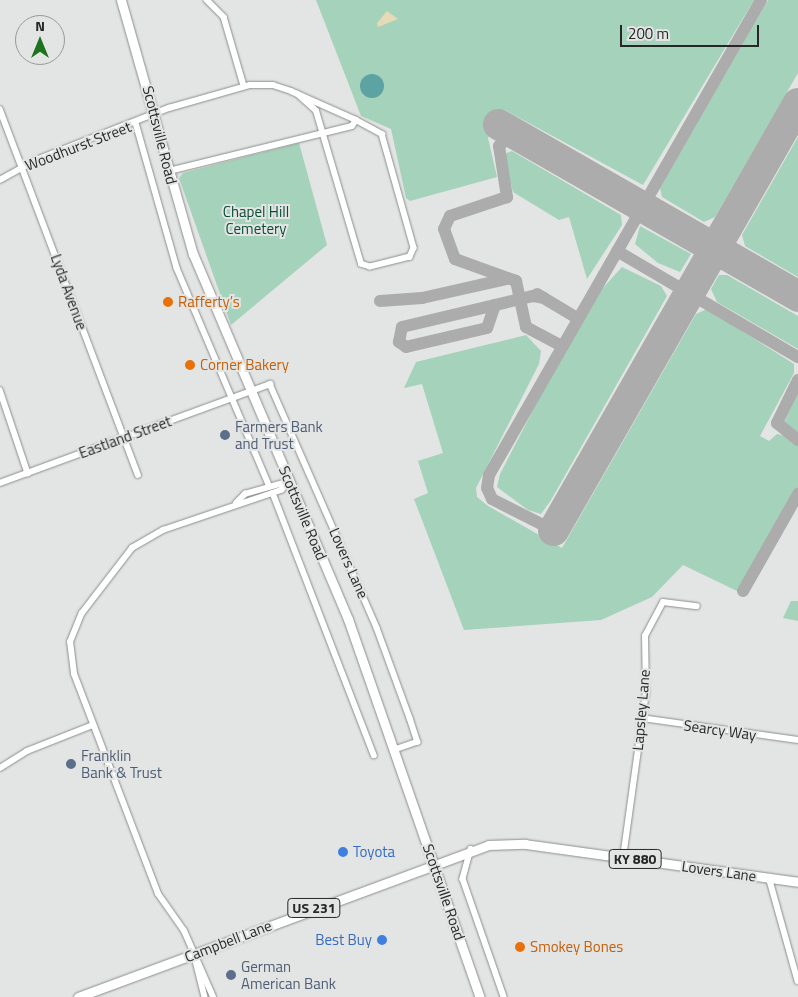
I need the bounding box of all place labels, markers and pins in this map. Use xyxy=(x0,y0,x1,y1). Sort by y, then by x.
place label: Rafferty’s xyxy=(178,293,240,311)
marker: Rafferty’s xyxy=(162,296,174,308)
place label: Corner Bakery xyxy=(200,356,289,374)
marker: Corner Bakery xyxy=(184,359,196,371)
place label: Farmers Bank and Trust xyxy=(235,417,323,452)
marker: Farmers Bank and Trust xyxy=(219,429,231,441)
place label: Franklin Bank & Trust xyxy=(81,746,162,781)
marker: Franklin Bank & Trust xyxy=(65,758,77,770)
place label: Toyota xyxy=(353,843,395,861)
marker: Toyota xyxy=(337,846,349,858)
place label: Best Buy xyxy=(315,931,372,949)
marker: Best Buy xyxy=(376,934,388,946)
place label: Smokey Bones xyxy=(530,938,623,956)
marker: Smokey Bones xyxy=(514,941,526,953)
place label: German American Bank xyxy=(241,957,336,992)
marker: German American Bank xyxy=(225,969,237,981)

